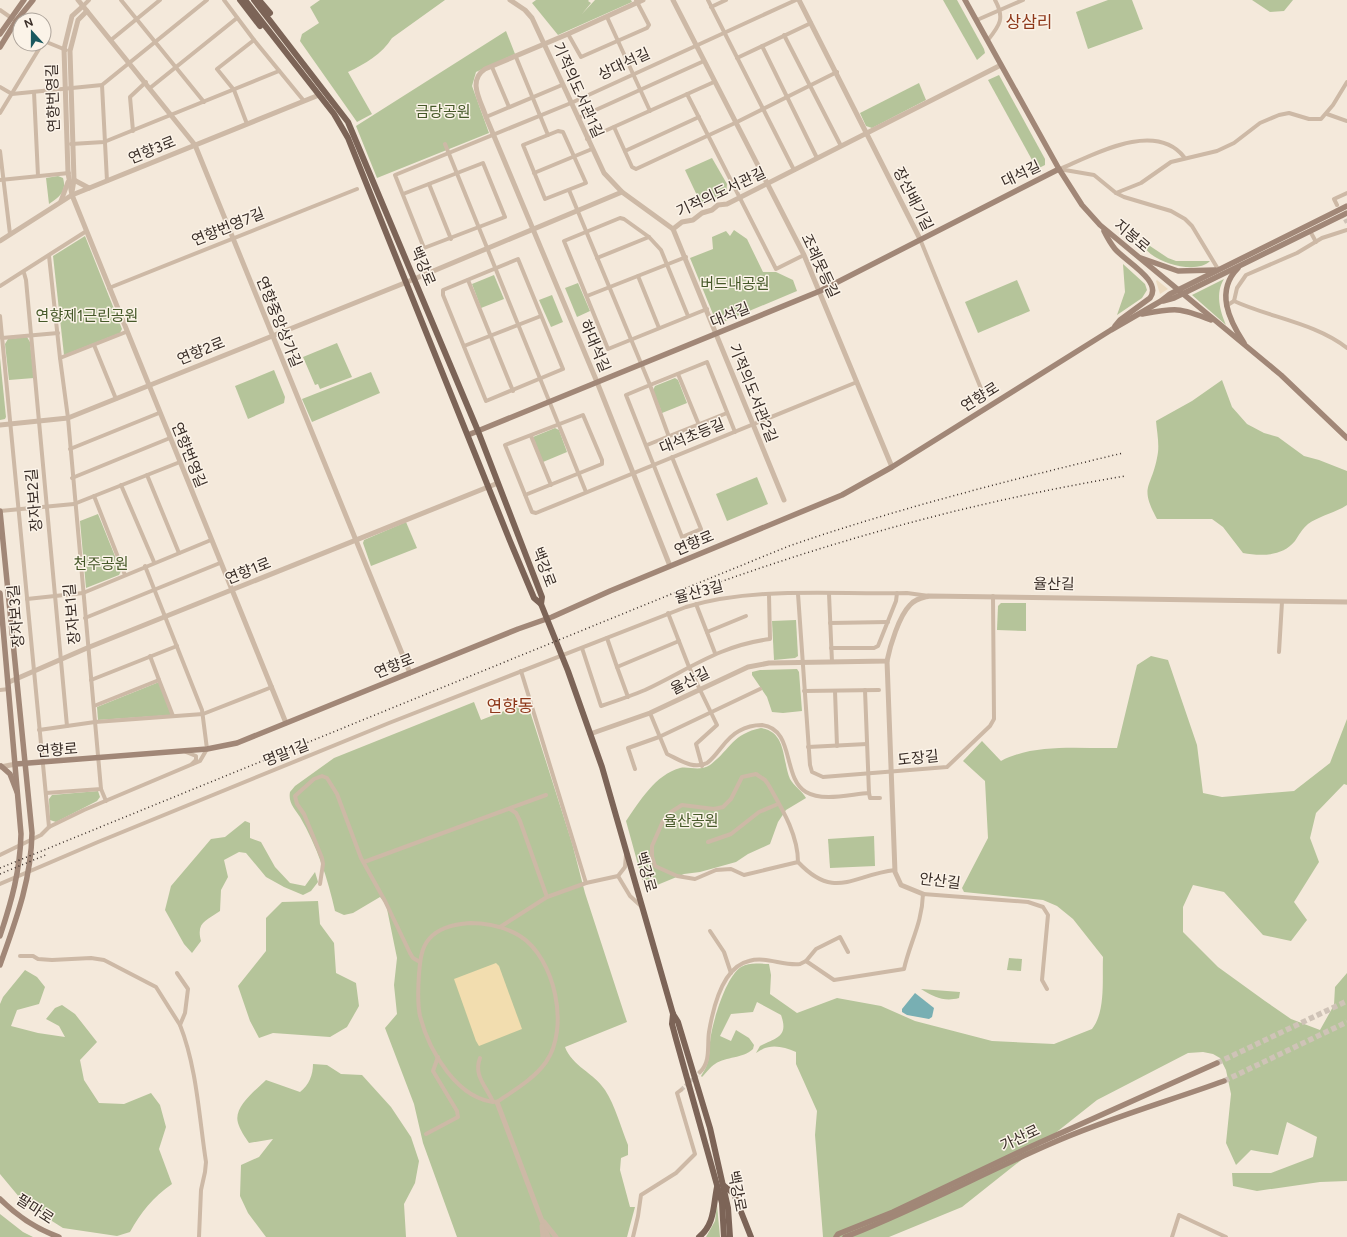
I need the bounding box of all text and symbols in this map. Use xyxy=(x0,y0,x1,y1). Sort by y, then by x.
north arrow xyxy=(12,12,52,52)
district label: 상삼리 xyxy=(1006,12,1052,32)
text: N xyxy=(22,16,35,31)
street label: 기적의도서관1길 xyxy=(549,39,607,141)
street label: 상대석길 xyxy=(595,44,653,84)
street label: 연향번영길 xyxy=(43,63,63,133)
park label: 금당공원 xyxy=(415,103,471,121)
street label: 연향3로 xyxy=(126,132,178,168)
street label: 대석길 xyxy=(998,157,1044,191)
street label: 기적의도서관길 xyxy=(673,163,769,221)
street label: 장선배기길 xyxy=(889,164,937,234)
street label: 연향번영7길 xyxy=(189,204,267,250)
street label: 지봉로 xyxy=(1110,216,1154,256)
street label: 조례못등길 xyxy=(797,231,843,301)
street label: 백강로 xyxy=(407,243,439,289)
street label: 연향중앙상가길 xyxy=(253,274,305,370)
park label: 버드내공원 xyxy=(700,275,770,293)
street label: 대석길 xyxy=(707,299,753,331)
park label: 연향제1근린공원 xyxy=(36,307,138,325)
street label: 하대석길 xyxy=(576,317,614,375)
street label: 연향2로 xyxy=(175,333,227,369)
street label: 기적의도서관2길 xyxy=(725,341,781,445)
street label: 연향로 xyxy=(958,378,1002,416)
street label: 대석초등길 xyxy=(657,415,727,457)
street label: 연향번영길 xyxy=(168,420,210,490)
street label: 장자보2길 xyxy=(22,468,46,532)
street label: 연향로 xyxy=(671,527,717,559)
street label: 백강로 xyxy=(528,544,560,590)
street label: 연향1로 xyxy=(223,554,273,588)
park label: 천주공원 xyxy=(73,555,129,573)
street label: 율산길 xyxy=(1033,575,1075,593)
street label: 율산3길 xyxy=(673,577,725,607)
street label: 장자보1길 xyxy=(60,583,84,645)
street label: 장자보3길 xyxy=(4,584,28,648)
street label: 연향로 xyxy=(371,650,417,682)
street label: 율산길 xyxy=(667,664,713,698)
district label: 연향동 xyxy=(487,696,533,716)
street label: 명말1길 xyxy=(261,736,311,770)
street label: 연향로 xyxy=(36,740,78,760)
street label: 도장길 xyxy=(896,747,940,769)
park label: 율산공원 xyxy=(663,812,719,830)
street label: 백강로 xyxy=(632,850,660,894)
street label: 안산길 xyxy=(918,870,962,892)
street label: 가산로 xyxy=(997,1121,1043,1155)
street label: 백강로 xyxy=(724,1169,750,1213)
street label: 팔마로 xyxy=(13,1190,57,1228)

